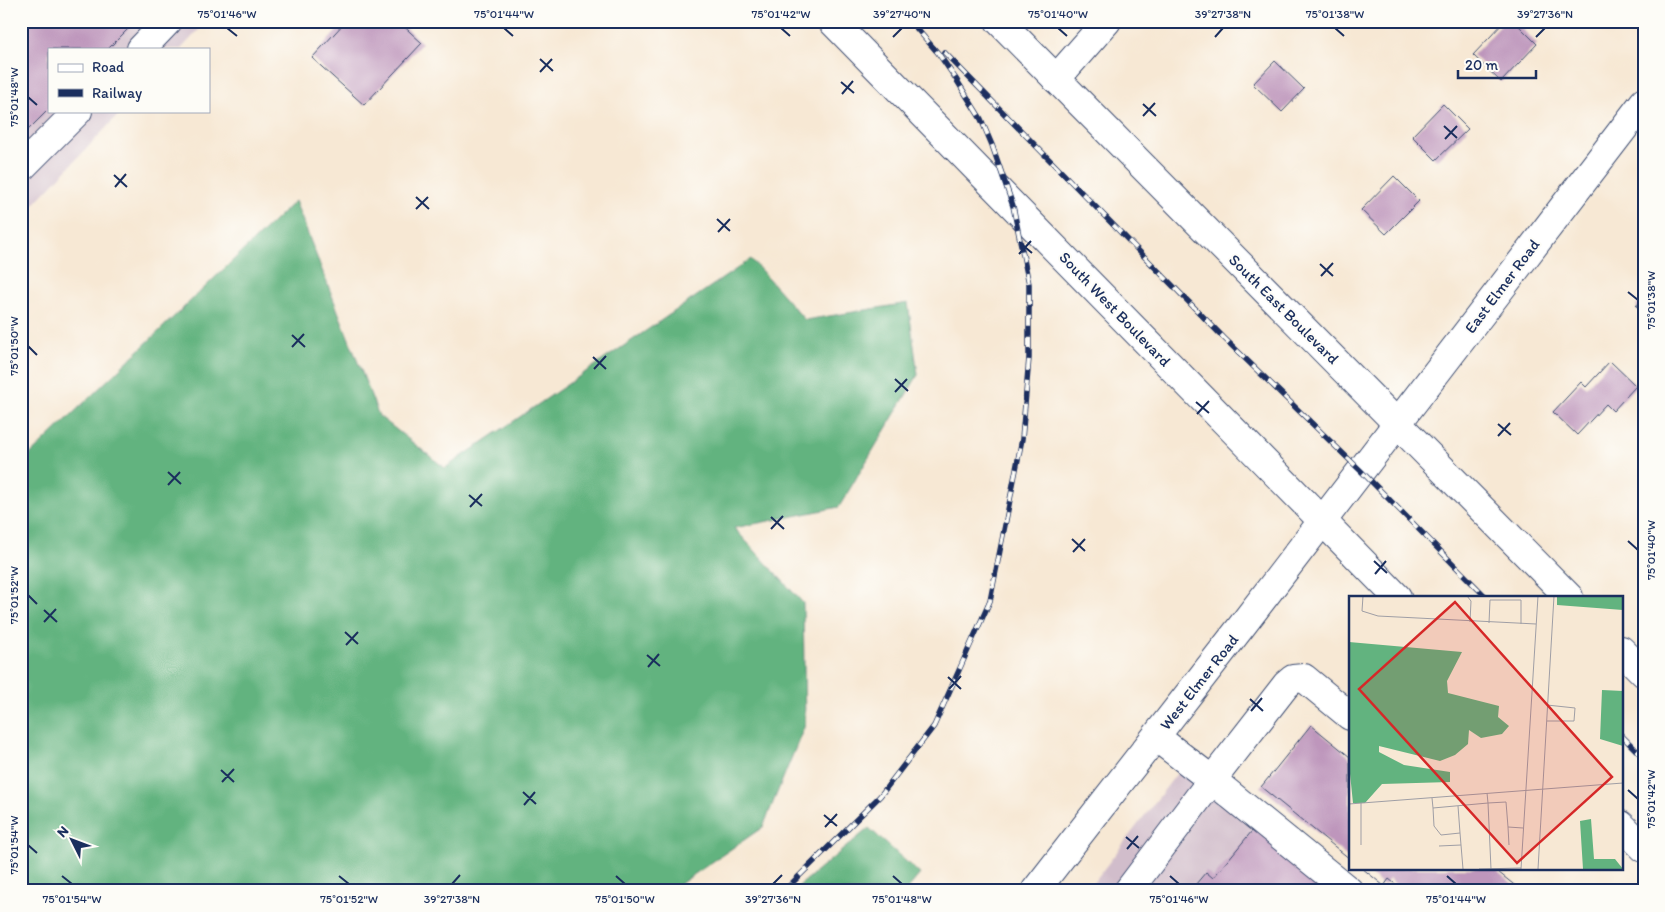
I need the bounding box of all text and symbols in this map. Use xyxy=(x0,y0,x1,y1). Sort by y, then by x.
text: 75°01'46"W xyxy=(197,7,257,21)
text: 75°01'44"W xyxy=(474,7,534,21)
text: 75°01'42"W xyxy=(751,7,811,21)
text: 39°27'40"N xyxy=(873,7,931,21)
text: 75°01'40"W xyxy=(1028,7,1088,21)
text: 39°27'38"N xyxy=(1195,7,1251,21)
text: 75°01'38"W xyxy=(1306,7,1364,21)
text: 39°27'36"N xyxy=(1517,7,1573,21)
legend xyxy=(48,48,210,112)
scale bar xyxy=(1458,48,1535,80)
text: 20 m xyxy=(1465,56,1499,74)
text: Road xyxy=(92,58,125,76)
text: 75°01'48"W xyxy=(7,67,21,127)
text: Railway xyxy=(92,84,142,102)
street label: East Elmer Road xyxy=(1460,235,1544,337)
street label: South West Boulevard xyxy=(1055,248,1175,371)
street label: South East Boulevard xyxy=(1225,250,1343,368)
text: 75°01'38"W xyxy=(1644,271,1658,329)
text: 75°01'50"W xyxy=(7,316,21,376)
text: 75°01'40"W xyxy=(1644,520,1658,580)
text: 75°01'52"W xyxy=(7,566,21,624)
inset map xyxy=(1349,596,1622,870)
street label: West Elmer Road xyxy=(1156,630,1242,734)
text: 75°01'42"W xyxy=(1644,769,1658,829)
north arrow xyxy=(48,814,98,864)
text: 75°01'54"W xyxy=(7,815,21,875)
text: N xyxy=(53,822,72,841)
text: 75°01'54"W xyxy=(42,892,102,906)
text: 75°01'52"W xyxy=(320,892,378,906)
text: 39°27'38"N xyxy=(424,892,480,906)
text: 75°01'50"W xyxy=(595,892,655,906)
text: 39°27'36"N xyxy=(745,892,801,906)
text: 75°01'48"W xyxy=(872,892,932,906)
text: 75°01'46"W xyxy=(1149,892,1209,906)
text: 75°01'44"W xyxy=(1426,892,1486,906)

